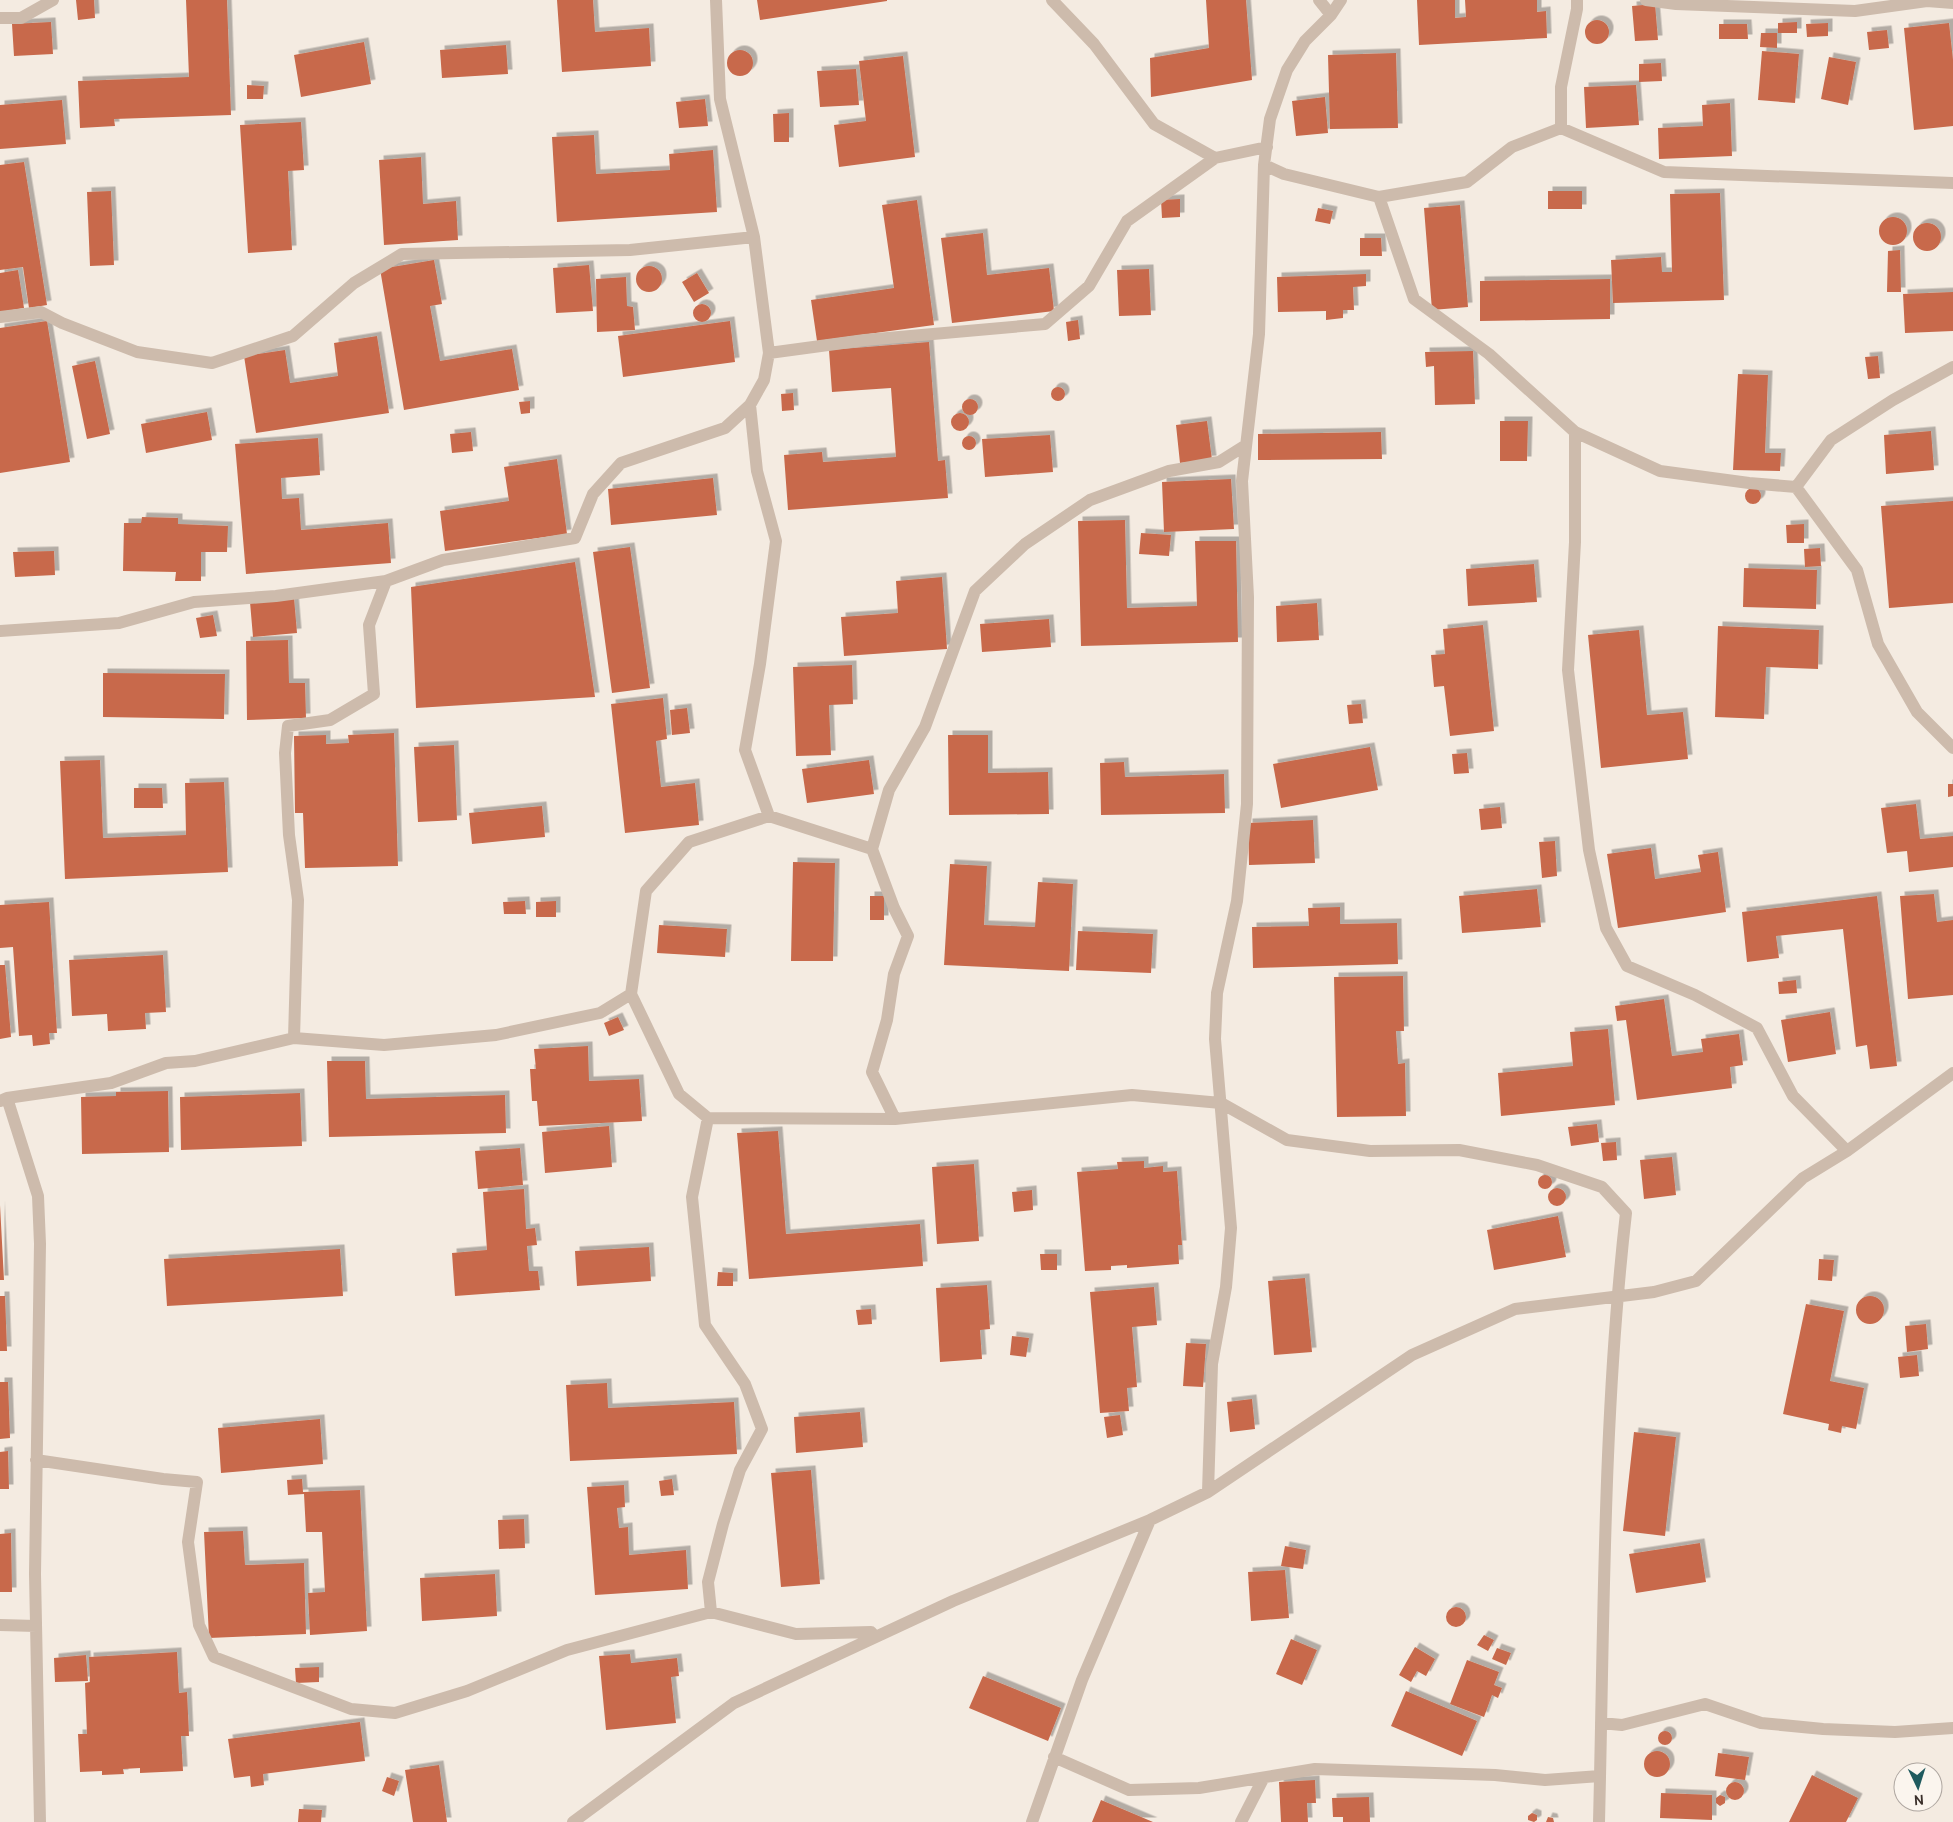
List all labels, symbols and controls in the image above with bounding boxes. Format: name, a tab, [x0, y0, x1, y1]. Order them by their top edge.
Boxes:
north arrow	[1893, 1762, 1943, 1812]
text: N	[1913, 1791, 1924, 1809]

